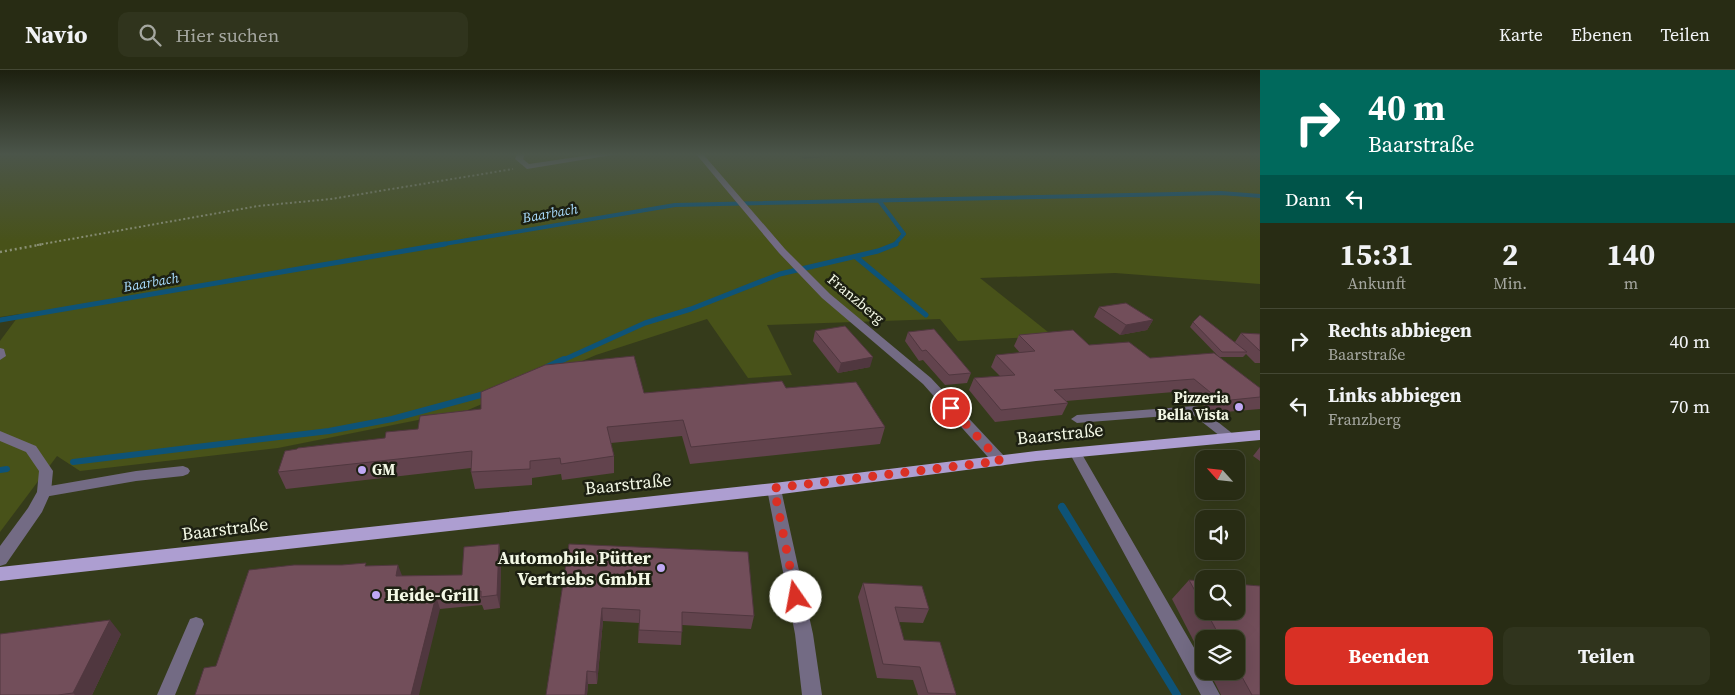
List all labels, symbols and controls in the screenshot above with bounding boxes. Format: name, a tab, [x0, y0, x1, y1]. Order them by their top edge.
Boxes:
search box	[118, 12, 468, 57]
text: Navio	[25, 18, 88, 51]
icon: search	[136, 21, 164, 49]
text: Hier suchen	[176, 22, 279, 48]
text: Karte	[1499, 22, 1543, 47]
text: Ebenen	[1571, 22, 1632, 47]
text: Teilen	[1660, 22, 1710, 47]
text: 40 m	[1368, 84, 1445, 132]
icon: right	[1285, 90, 1350, 155]
text: Baarstraße	[1368, 129, 1474, 159]
icon: left	[1341, 185, 1369, 213]
text: Dann	[1285, 186, 1331, 212]
water label: Baarbach	[520, 198, 580, 228]
text: 15:31	[1340, 234, 1414, 275]
text: 2	[1502, 234, 1518, 275]
text: 140	[1607, 234, 1655, 275]
water label: Baarbach	[121, 267, 181, 297]
street label: Franzberg	[823, 269, 889, 329]
text: Ankunft	[1347, 272, 1406, 294]
text: Min.	[1493, 272, 1527, 294]
text: m	[1624, 272, 1638, 294]
text: Rechts abbiegen	[1328, 317, 1472, 343]
icon: right	[1285, 327, 1313, 355]
text: 40 m	[1669, 328, 1710, 354]
text: Baarstraße	[1328, 343, 1405, 365]
text: Links abbiegen	[1328, 382, 1461, 408]
pin	[930, 387, 972, 429]
place label: Pizzeria Bella Vista	[1157, 387, 1230, 425]
icon: left	[1285, 392, 1313, 420]
text: 70 m	[1669, 393, 1710, 419]
icon: arrive	[937, 394, 965, 422]
marker: Pizzeria Bella Vista	[1233, 401, 1245, 413]
text: Franzberg	[1328, 408, 1401, 430]
street label: Baarstraße	[1015, 417, 1105, 450]
north arrow	[1195, 450, 1245, 500]
map controls	[1195, 450, 1245, 680]
place label: GM	[372, 459, 395, 480]
marker: GM	[356, 464, 368, 476]
street label: Baarstraße	[583, 467, 673, 500]
button: sound	[1195, 510, 1245, 560]
street label: Baarstraße	[180, 511, 270, 546]
place label: Automobile Pütter Vertriebs GmbH	[497, 545, 652, 591]
marker: Automobile Pütter Vertriebs GmbH	[655, 562, 667, 574]
position arrow	[769, 570, 821, 622]
button: search	[1195, 570, 1245, 620]
place label: Heide-Grill	[386, 582, 479, 607]
marker: Heide-Grill	[370, 589, 382, 601]
button: Beenden	[1285, 627, 1493, 685]
button: Teilen	[1503, 627, 1710, 685]
button: layers	[1195, 630, 1245, 680]

